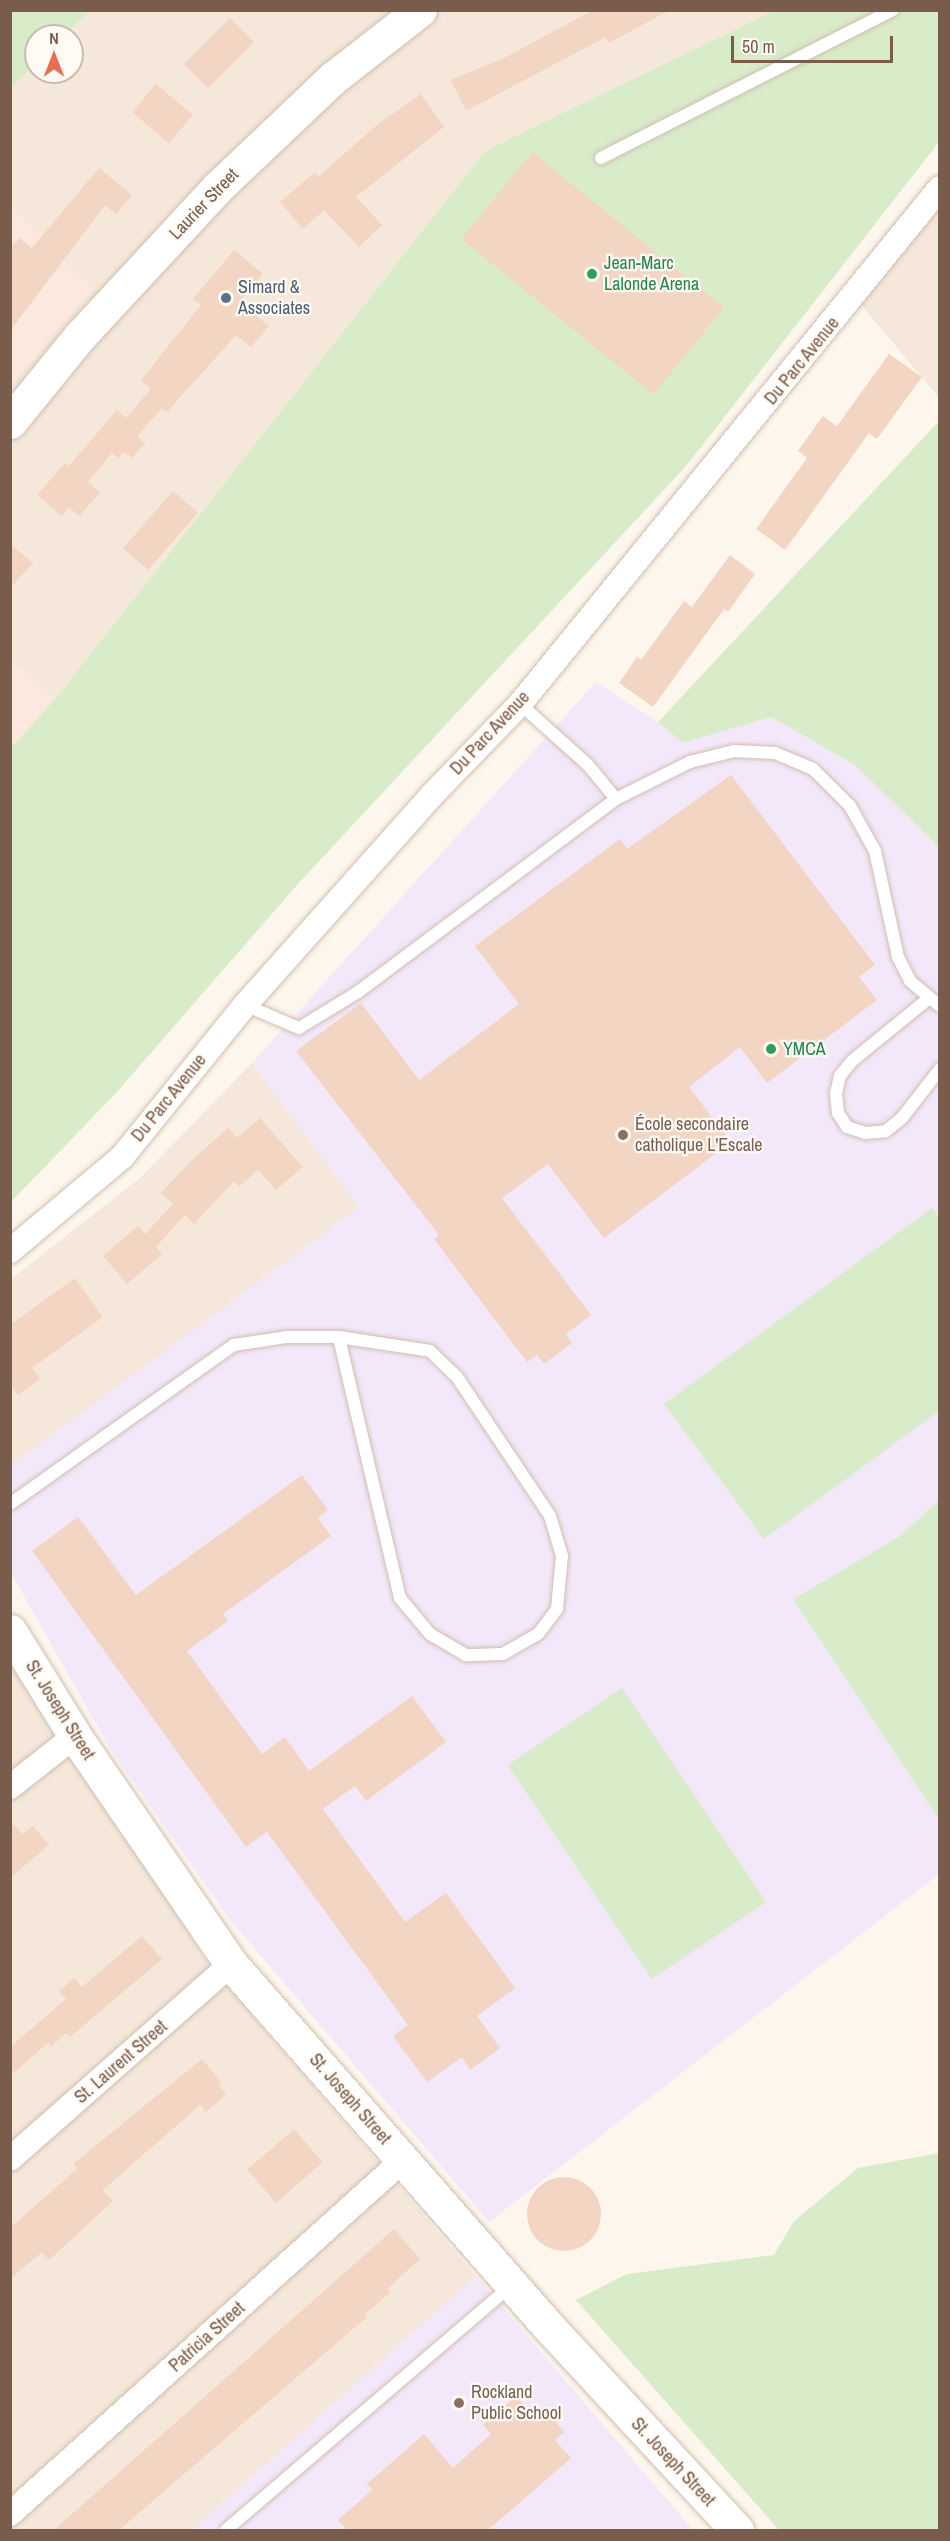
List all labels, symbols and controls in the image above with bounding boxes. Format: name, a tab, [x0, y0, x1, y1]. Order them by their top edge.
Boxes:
north arrow	[24, 24, 84, 84]
scale bar	[734, 24, 896, 62]
text: N	[49, 27, 59, 49]
text: 50 m	[742, 34, 775, 59]
street label: Laurier Street	[165, 164, 243, 244]
place label: Jean-Marc Lalonde Arena	[604, 253, 700, 296]
marker: Jean-Marc Lalonde Arena	[585, 267, 599, 281]
place label: Simard & Associates	[238, 277, 310, 320]
marker: Simard & Associates	[219, 291, 233, 305]
street label: Du Parc Avenue	[760, 313, 844, 409]
street label: Du Parc Avenue	[446, 686, 534, 780]
place label: YMCA	[783, 1038, 826, 1060]
marker: YMCA	[764, 1042, 778, 1056]
street label: Du Parc Avenue	[127, 1050, 211, 1146]
place label: École secondaire catholique L'Escale	[635, 1114, 763, 1156]
marker: École secondaire catholique L'Escale	[616, 1128, 630, 1142]
street label: St. Joseph Street	[21, 1656, 99, 1764]
street label: St. Laurent Street	[70, 2016, 172, 2108]
street label: St. Joseph Street	[305, 2049, 395, 2149]
street label: Patricia Street	[165, 2297, 249, 2377]
place label: Rockland Public School	[471, 2382, 561, 2424]
marker: Rockland Public School	[452, 2396, 466, 2410]
street label: St. Joseph Street	[626, 2413, 720, 2511]

